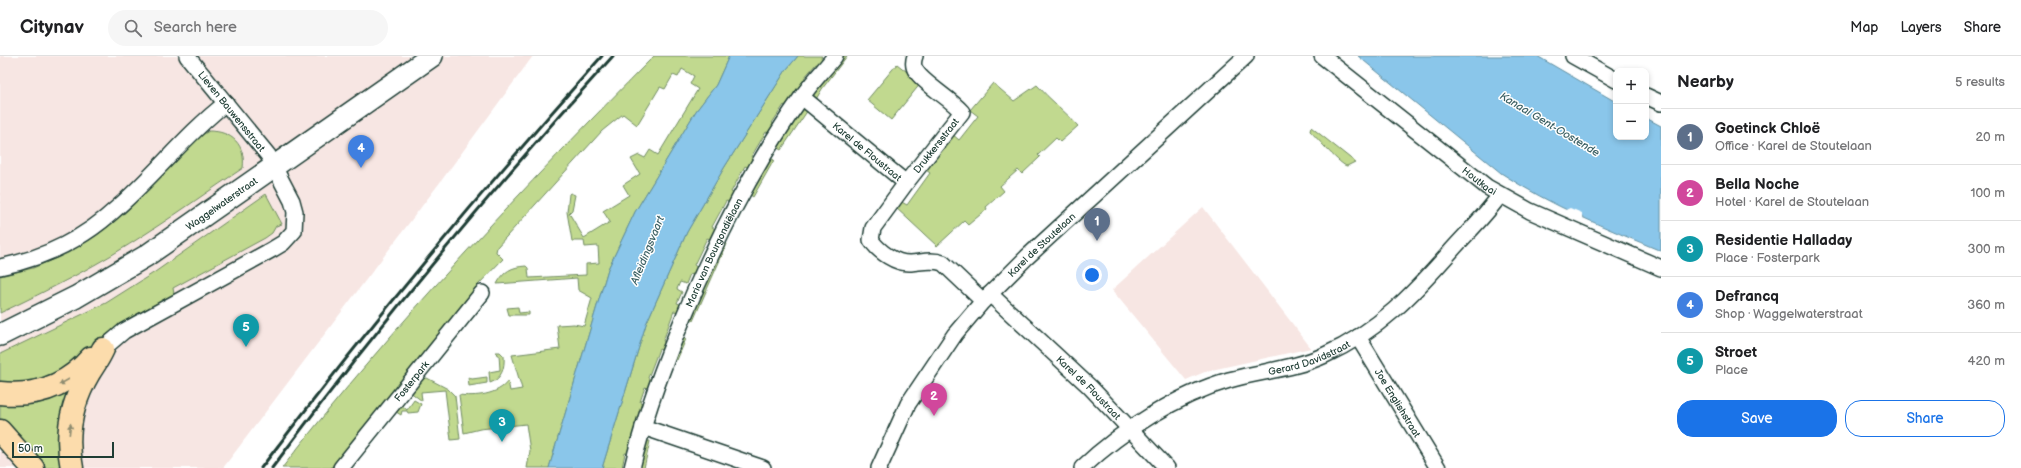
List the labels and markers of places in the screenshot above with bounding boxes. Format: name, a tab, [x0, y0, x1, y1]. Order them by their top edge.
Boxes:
pin: 4	[348, 135, 374, 168]
pin: 1	[1084, 208, 1110, 241]
pin: 5	[233, 314, 259, 347]
pin: 2	[921, 383, 947, 416]
pin: 3	[489, 409, 515, 442]

